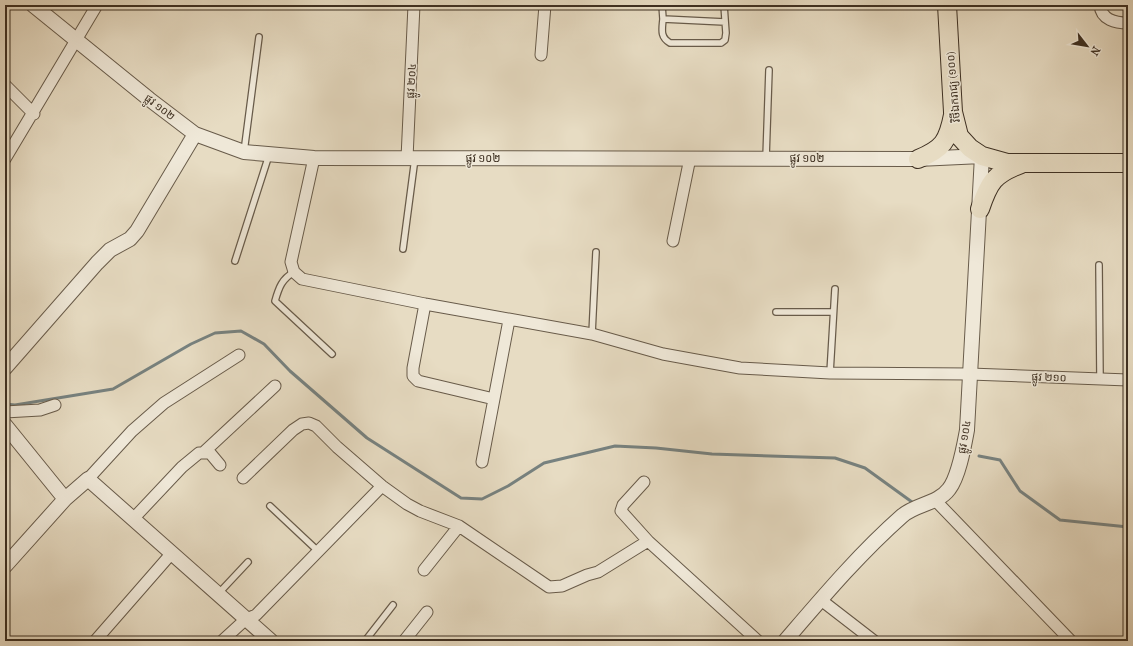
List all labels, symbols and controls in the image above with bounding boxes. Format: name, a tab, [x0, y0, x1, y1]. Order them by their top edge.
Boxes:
north arrow	[1067, 26, 1107, 66]
text: N	[1087, 44, 1103, 58]
street label: វិថីឯករាជ្យ (១០០)	[943, 51, 963, 124]
street label: ផ្លូវ ២០៤	[404, 63, 422, 99]
street label: ផ្លូវ ១០២	[140, 92, 178, 126]
street label: ផ្លូវ ១០២	[465, 152, 501, 168]
street label: ផ្លូវ ១០២	[789, 152, 825, 168]
street label: ផ្លូវ ២១០	[1031, 370, 1067, 388]
street label: ផ្លូវ ១០៤	[955, 419, 977, 455]

